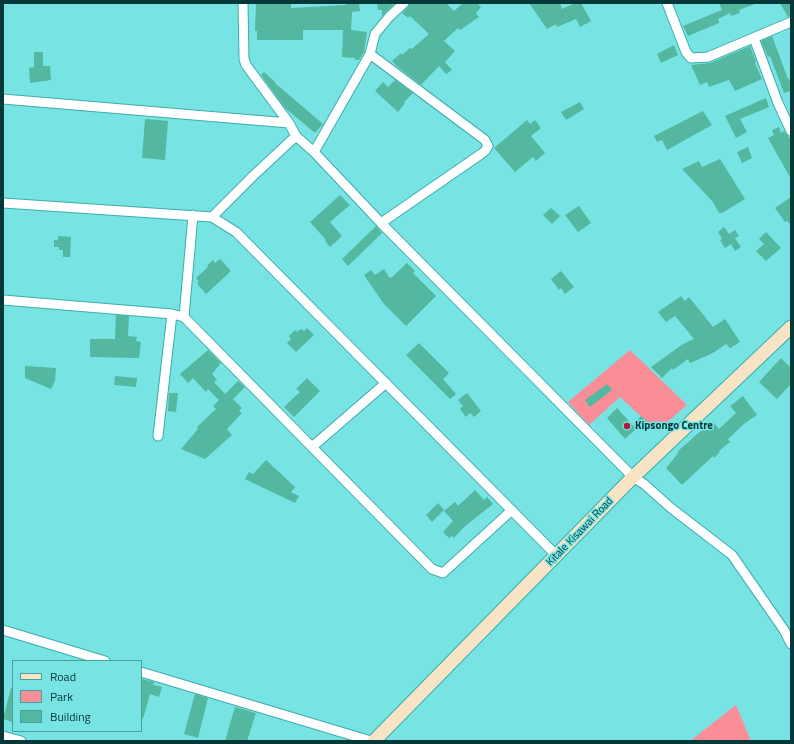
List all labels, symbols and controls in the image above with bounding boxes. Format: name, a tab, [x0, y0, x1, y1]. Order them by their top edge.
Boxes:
place label: Kipsongo Centre	[635, 419, 713, 433]
marker: Kipsongo Centre	[622, 421, 632, 431]
street label: Kitale Kisawai Road	[544, 495, 616, 569]
legend	[12, 660, 142, 732]
text: Road	[50, 667, 76, 686]
text: Park	[50, 687, 73, 706]
text: Building	[50, 707, 91, 726]

